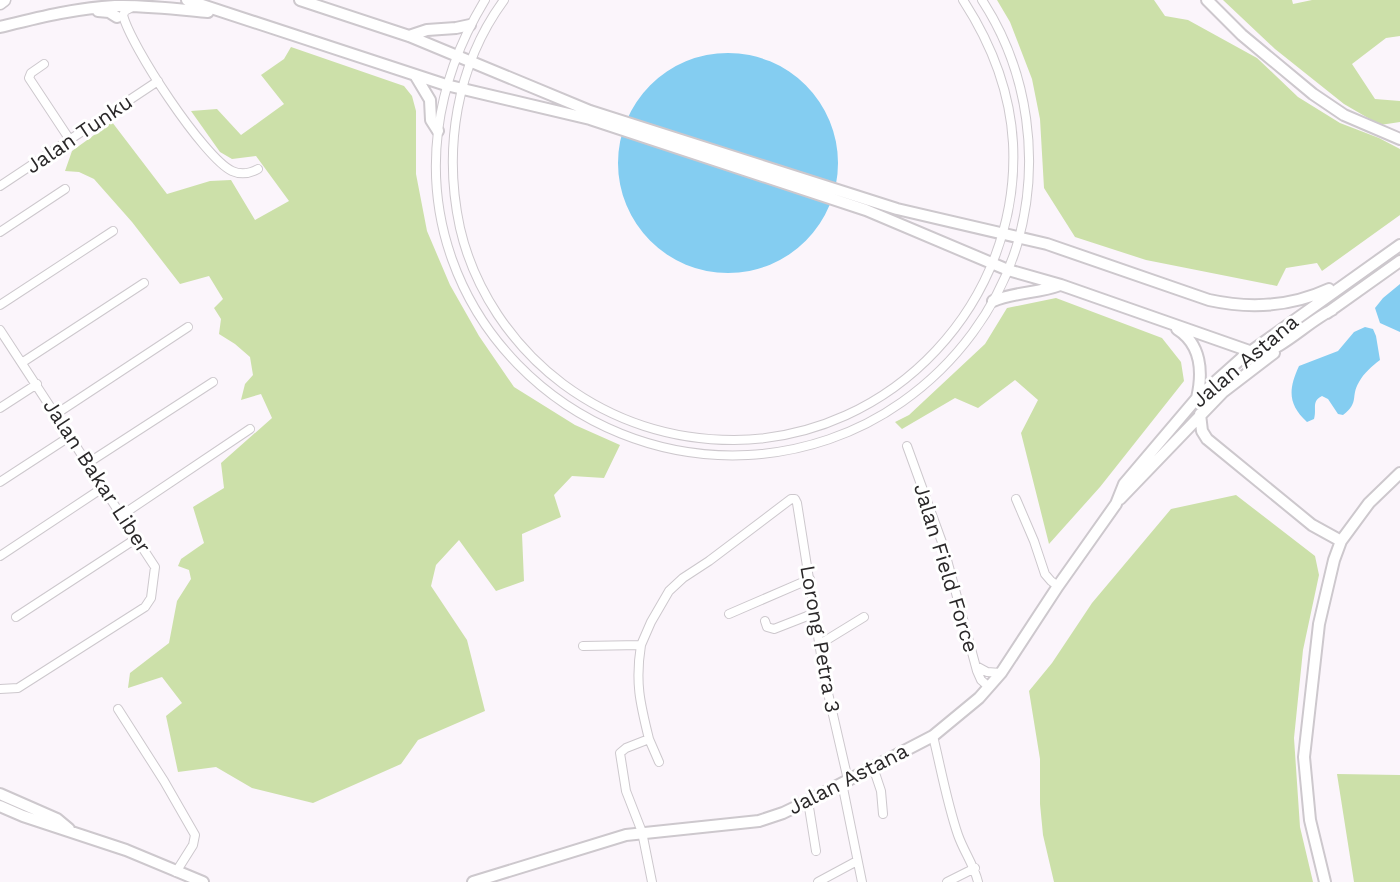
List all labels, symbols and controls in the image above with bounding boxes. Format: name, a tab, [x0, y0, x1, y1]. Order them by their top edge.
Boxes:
street label: Jalan Tunku	[21, 89, 137, 178]
street label: Jalan Astana	[1186, 309, 1303, 412]
street label: Jalan Bakar Liber	[38, 394, 157, 558]
street label: Jalan Field Force	[909, 480, 984, 655]
street label: Lorong Petra 3	[795, 563, 846, 715]
street label: Jalan Astana	[784, 738, 912, 820]

